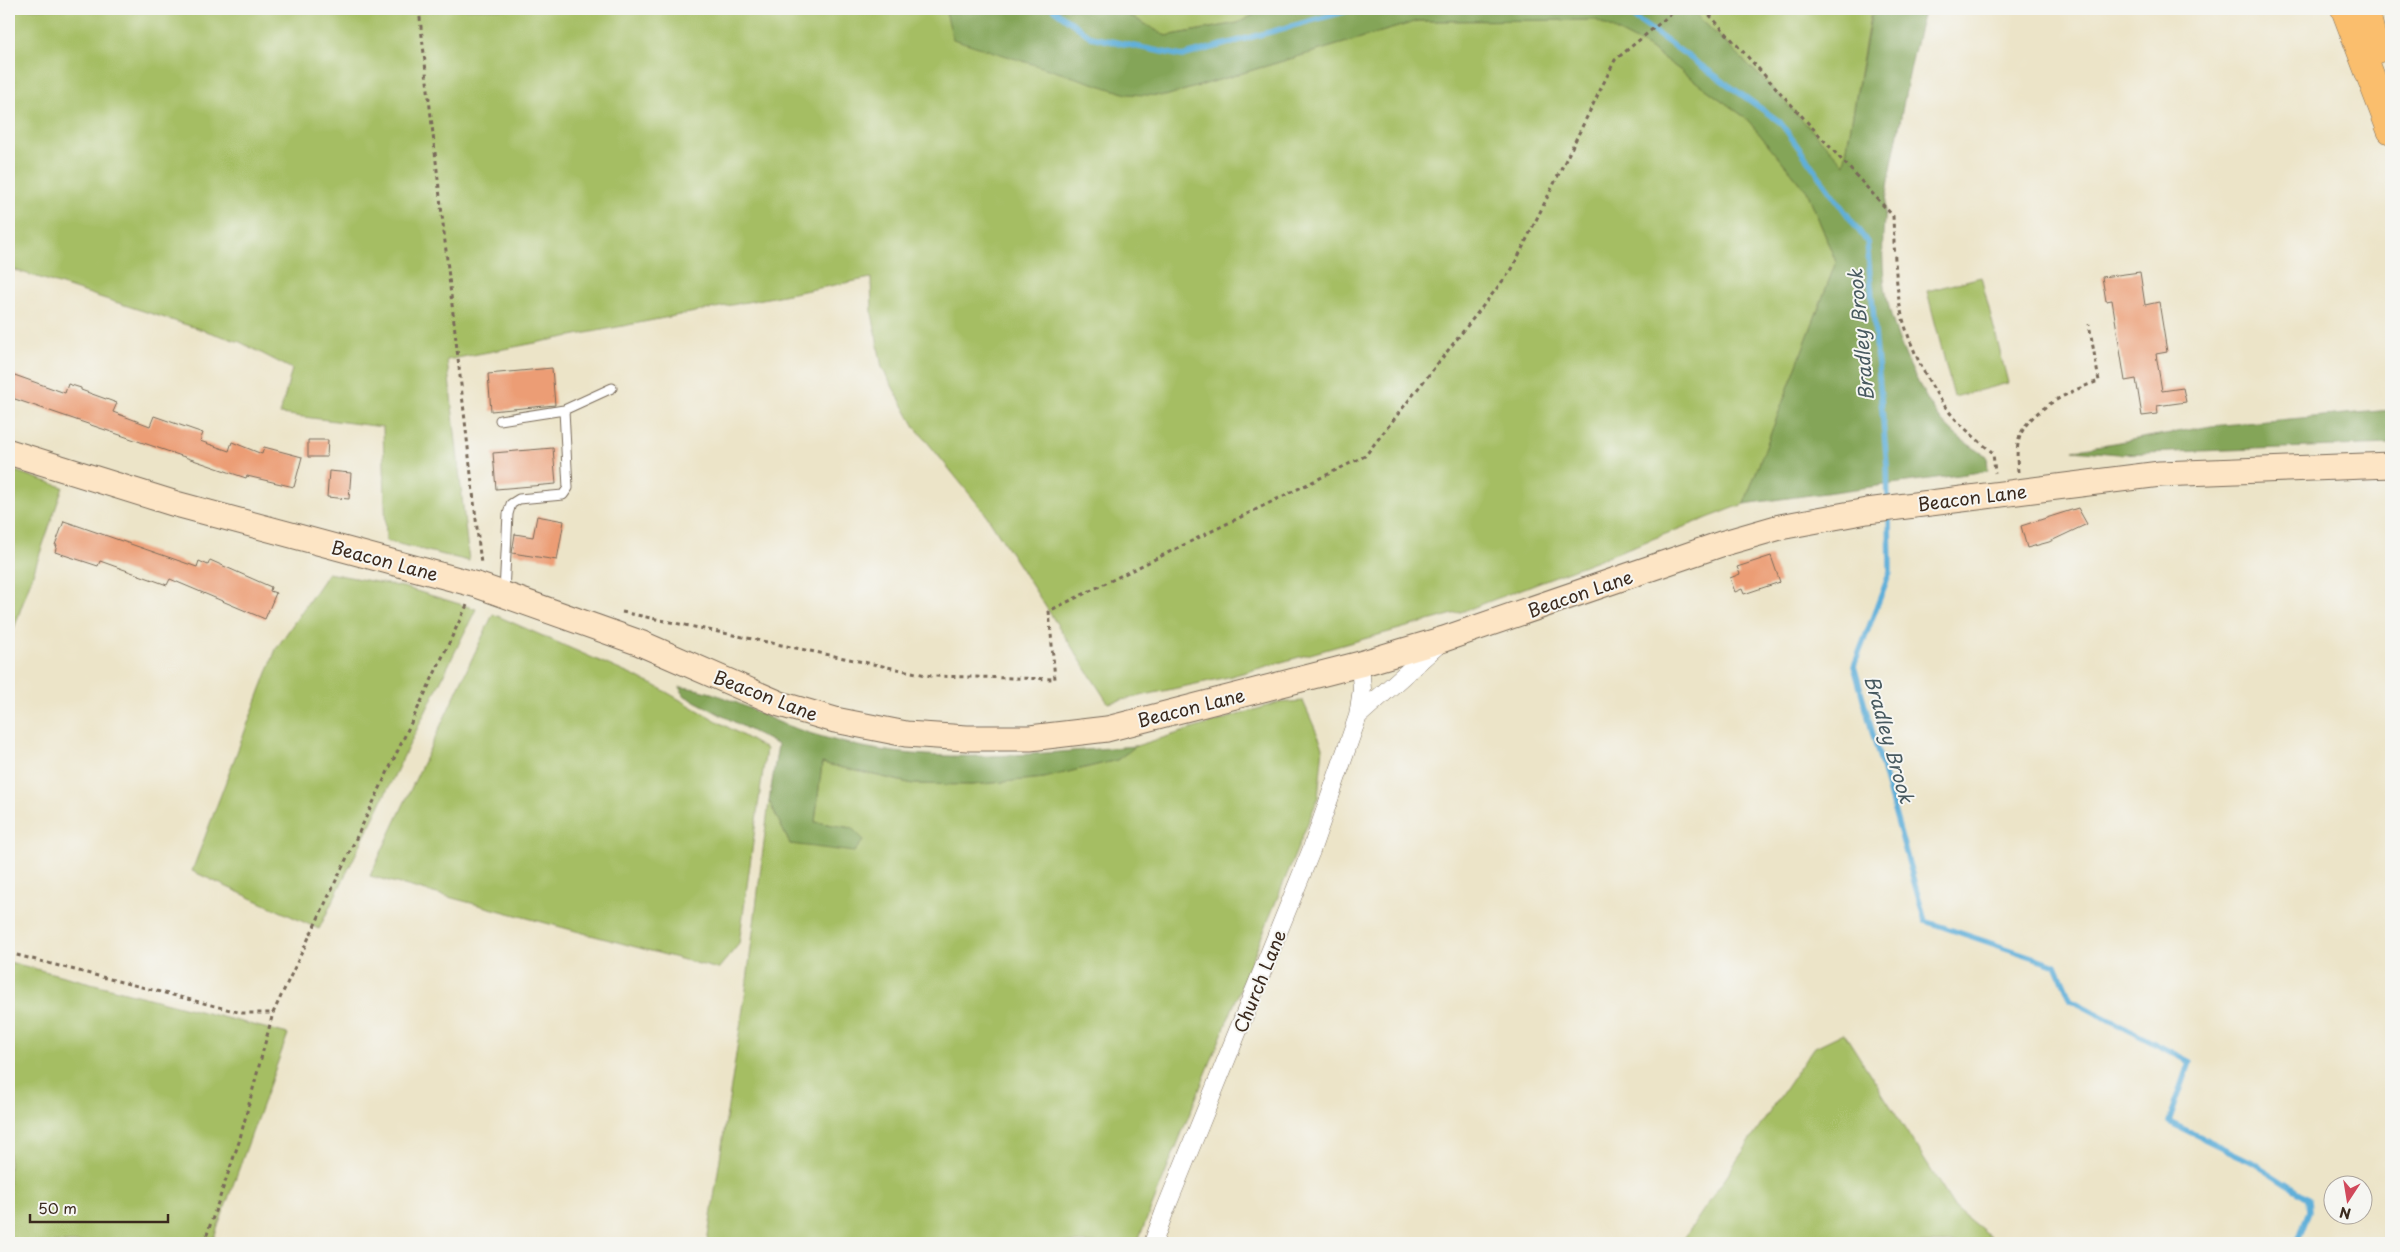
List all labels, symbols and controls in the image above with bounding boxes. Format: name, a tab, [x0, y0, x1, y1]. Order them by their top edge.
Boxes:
water label: Bradley Brook	[1840, 267, 1880, 402]
street label: Beacon Lane	[1916, 477, 2028, 517]
street label: Beacon Lane	[328, 533, 442, 587]
street label: Beacon Lane	[1524, 562, 1636, 624]
street label: Beacon Lane	[710, 663, 822, 727]
water label: Bradley Brook	[1858, 672, 1922, 807]
street label: Beacon Lane	[1134, 681, 1248, 733]
street label: Church Lane	[1226, 925, 1292, 1037]
north arrow	[2322, 1174, 2372, 1224]
scale bar	[30, 1192, 168, 1224]
text: 50 m	[38, 1196, 77, 1219]
text: N	[2338, 1202, 2353, 1225]

